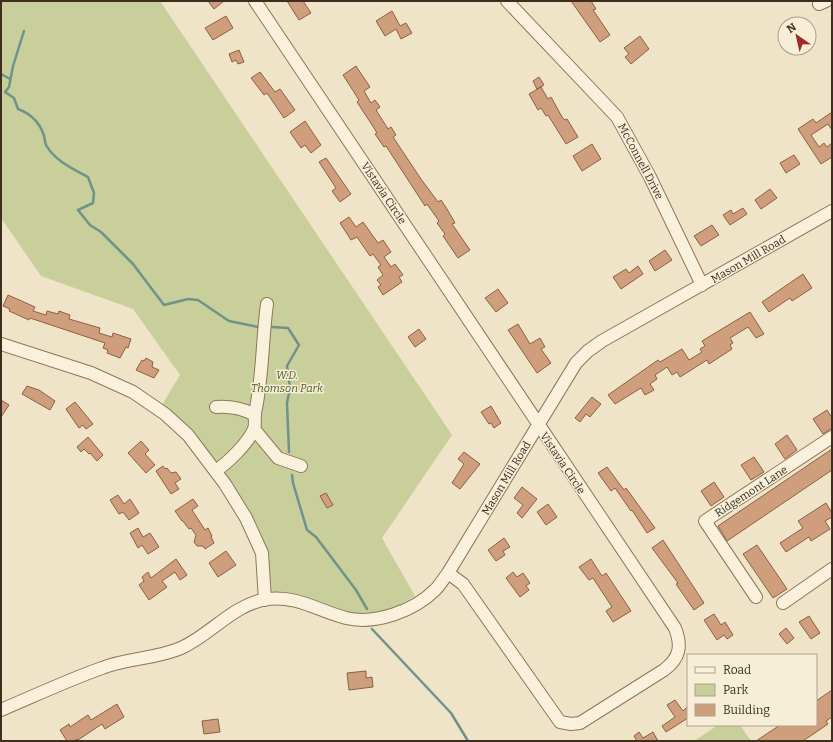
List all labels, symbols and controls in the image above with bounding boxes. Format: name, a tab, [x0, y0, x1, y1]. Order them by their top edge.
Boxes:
north arrow	[777, 16, 817, 56]
text: N	[785, 20, 799, 36]
street label: McConnell Drive	[615, 121, 666, 201]
street label: Vistavia Circle	[358, 160, 409, 227]
street label: Mason Mill Road	[709, 233, 788, 286]
park label: W.D. Thomson Park	[251, 369, 324, 395]
street label: Vistavia Circle	[537, 430, 588, 497]
street label: Mason Mill Road	[479, 439, 534, 518]
street label: Ridgemont Lane	[713, 463, 790, 520]
legend	[687, 654, 817, 726]
text: Road	[723, 663, 751, 677]
text: Park	[723, 683, 749, 697]
text: Building	[723, 703, 770, 717]

